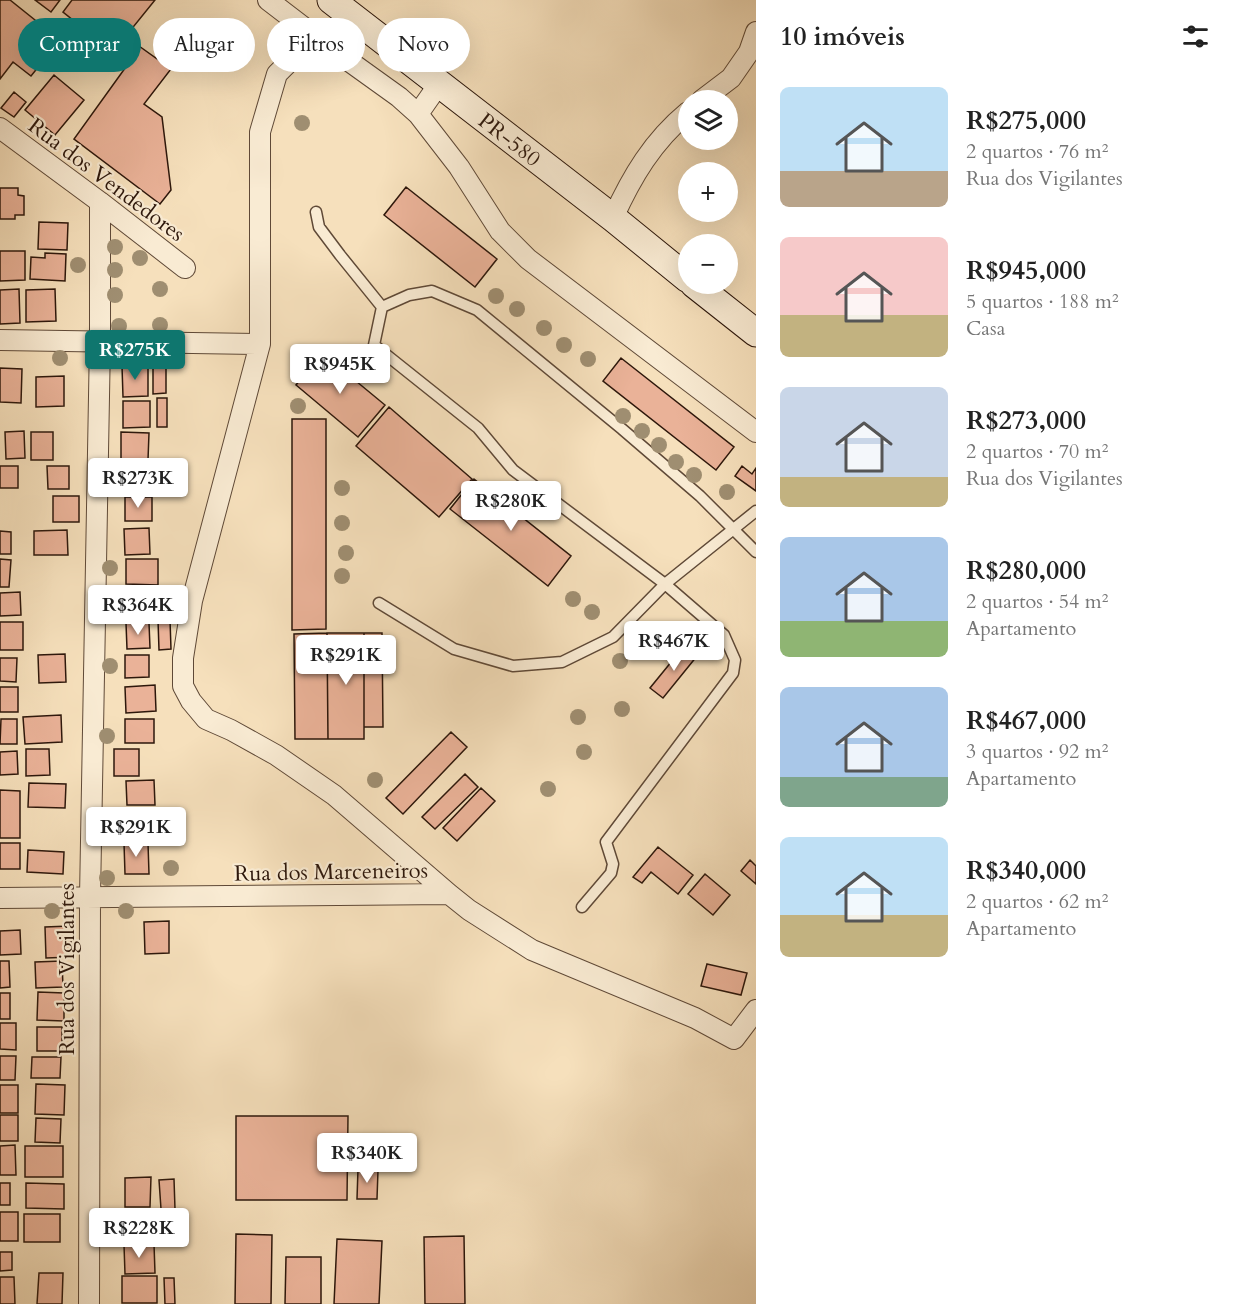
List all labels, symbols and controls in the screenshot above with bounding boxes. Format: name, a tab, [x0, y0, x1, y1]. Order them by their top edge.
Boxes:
chip: Comprar	[18, 18, 141, 72]
chip: Alugar	[153, 18, 255, 72]
chip: Filtros	[267, 18, 365, 72]
chip: Novo	[377, 18, 470, 72]
text: 10 imóveis	[780, 19, 905, 54]
icon: filters	[1179, 20, 1212, 53]
map controls	[678, 90, 738, 294]
button: layers	[678, 90, 738, 150]
text: R$275,000	[966, 103, 1086, 138]
street label: PR-580	[472, 106, 547, 174]
street label: Rua dos Vendedores	[22, 111, 191, 249]
icon: home	[828, 111, 900, 183]
text: 2 quartos · 76 m²	[966, 138, 1108, 165]
button: +	[678, 162, 738, 222]
text: Rua dos Vigilantes	[966, 165, 1123, 192]
button: −	[678, 234, 738, 294]
text: R$945,000	[966, 253, 1086, 288]
icon: home	[828, 261, 900, 333]
text: 5 quartos · 188 m²	[966, 288, 1119, 315]
text: Casa	[966, 315, 1005, 342]
pin: R$275K	[86, 330, 184, 381]
text: R$275K	[99, 336, 171, 363]
pin: R$945K	[291, 344, 389, 395]
text: R$945K	[304, 350, 376, 377]
text: R$273,000	[966, 403, 1086, 438]
icon: home	[828, 411, 900, 483]
text: 2 quartos · 70 m²	[966, 438, 1108, 465]
pin: R$273K	[89, 458, 187, 509]
text: R$273K	[102, 464, 174, 491]
text: Rua dos Vigilantes	[966, 465, 1123, 492]
pin: R$280K	[462, 481, 560, 532]
text: R$280K	[475, 487, 547, 514]
text: R$280,000	[966, 553, 1086, 588]
icon: home	[828, 561, 900, 633]
pin: R$364K	[89, 585, 187, 636]
text: 2 quartos · 54 m²	[966, 588, 1108, 615]
text: R$364K	[102, 591, 174, 618]
text: Apartamento	[966, 615, 1076, 642]
pin: R$467K	[625, 621, 723, 672]
text: R$467K	[638, 627, 710, 654]
pin: R$291K	[297, 635, 395, 686]
text: R$291K	[310, 641, 382, 668]
text: R$467,000	[966, 703, 1086, 738]
icon: home	[828, 711, 900, 783]
text: 3 quartos · 92 m²	[966, 738, 1108, 765]
text: Apartamento	[966, 765, 1076, 792]
pin: R$291K	[87, 807, 185, 858]
text: R$291K	[100, 813, 172, 840]
text: R$340,000	[966, 853, 1086, 888]
street label: Rua dos Marceneiros	[234, 855, 428, 889]
icon: home	[828, 861, 900, 933]
street label: Rua dos Vigilantes	[52, 883, 82, 1055]
text: 2 quartos · 62 m²	[966, 888, 1108, 915]
text: Apartamento	[966, 915, 1076, 942]
pin: R$340K	[318, 1133, 416, 1184]
text: R$340K	[331, 1139, 403, 1166]
pin: R$228K	[90, 1208, 188, 1259]
text: R$228K	[103, 1214, 175, 1241]

